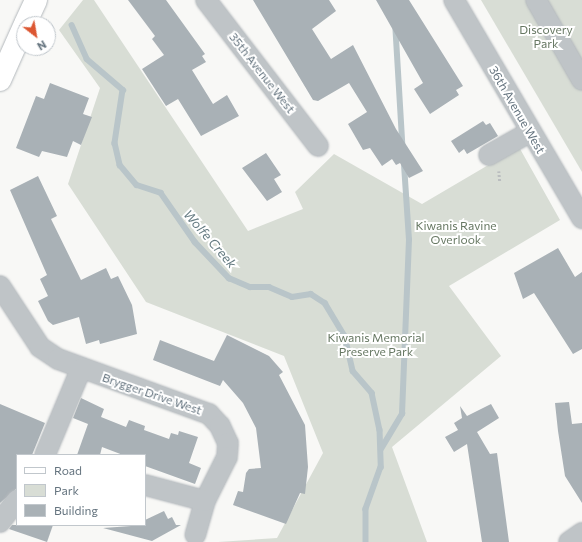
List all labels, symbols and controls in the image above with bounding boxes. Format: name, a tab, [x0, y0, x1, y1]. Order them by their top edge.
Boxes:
north arrow	[16, 16, 56, 56]
park label: Discovery Park	[519, 23, 573, 51]
street label: 35th Avenue West	[226, 30, 298, 116]
text: N	[35, 38, 49, 54]
street label: 36th Avenue West	[486, 64, 548, 156]
water label: Wolfe Creek	[180, 207, 240, 271]
park label: Kiwanis Ravine Overlook	[415, 219, 497, 247]
park label: Kiwanis Memorial Preserve Park	[327, 331, 425, 359]
street label: Brygger Drive West	[100, 370, 204, 418]
legend	[16, 454, 146, 526]
text: Road	[54, 463, 82, 477]
text: Park	[54, 483, 79, 497]
text: Building	[54, 503, 98, 517]

